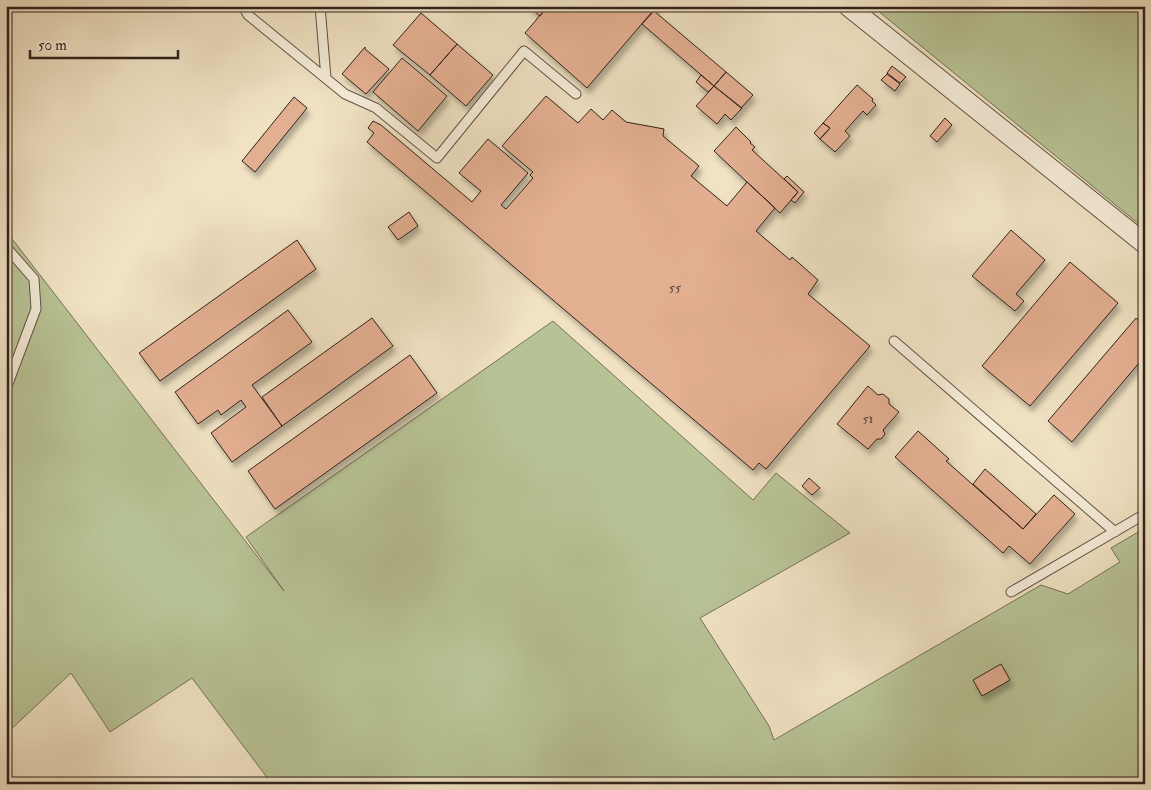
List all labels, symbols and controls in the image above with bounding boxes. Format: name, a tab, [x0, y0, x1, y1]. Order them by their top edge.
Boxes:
scale bar	[30, 28, 178, 60]
text: 50 m	[38, 36, 67, 55]
house number: 55	[669, 279, 682, 296]
house number: 51	[862, 410, 874, 427]

